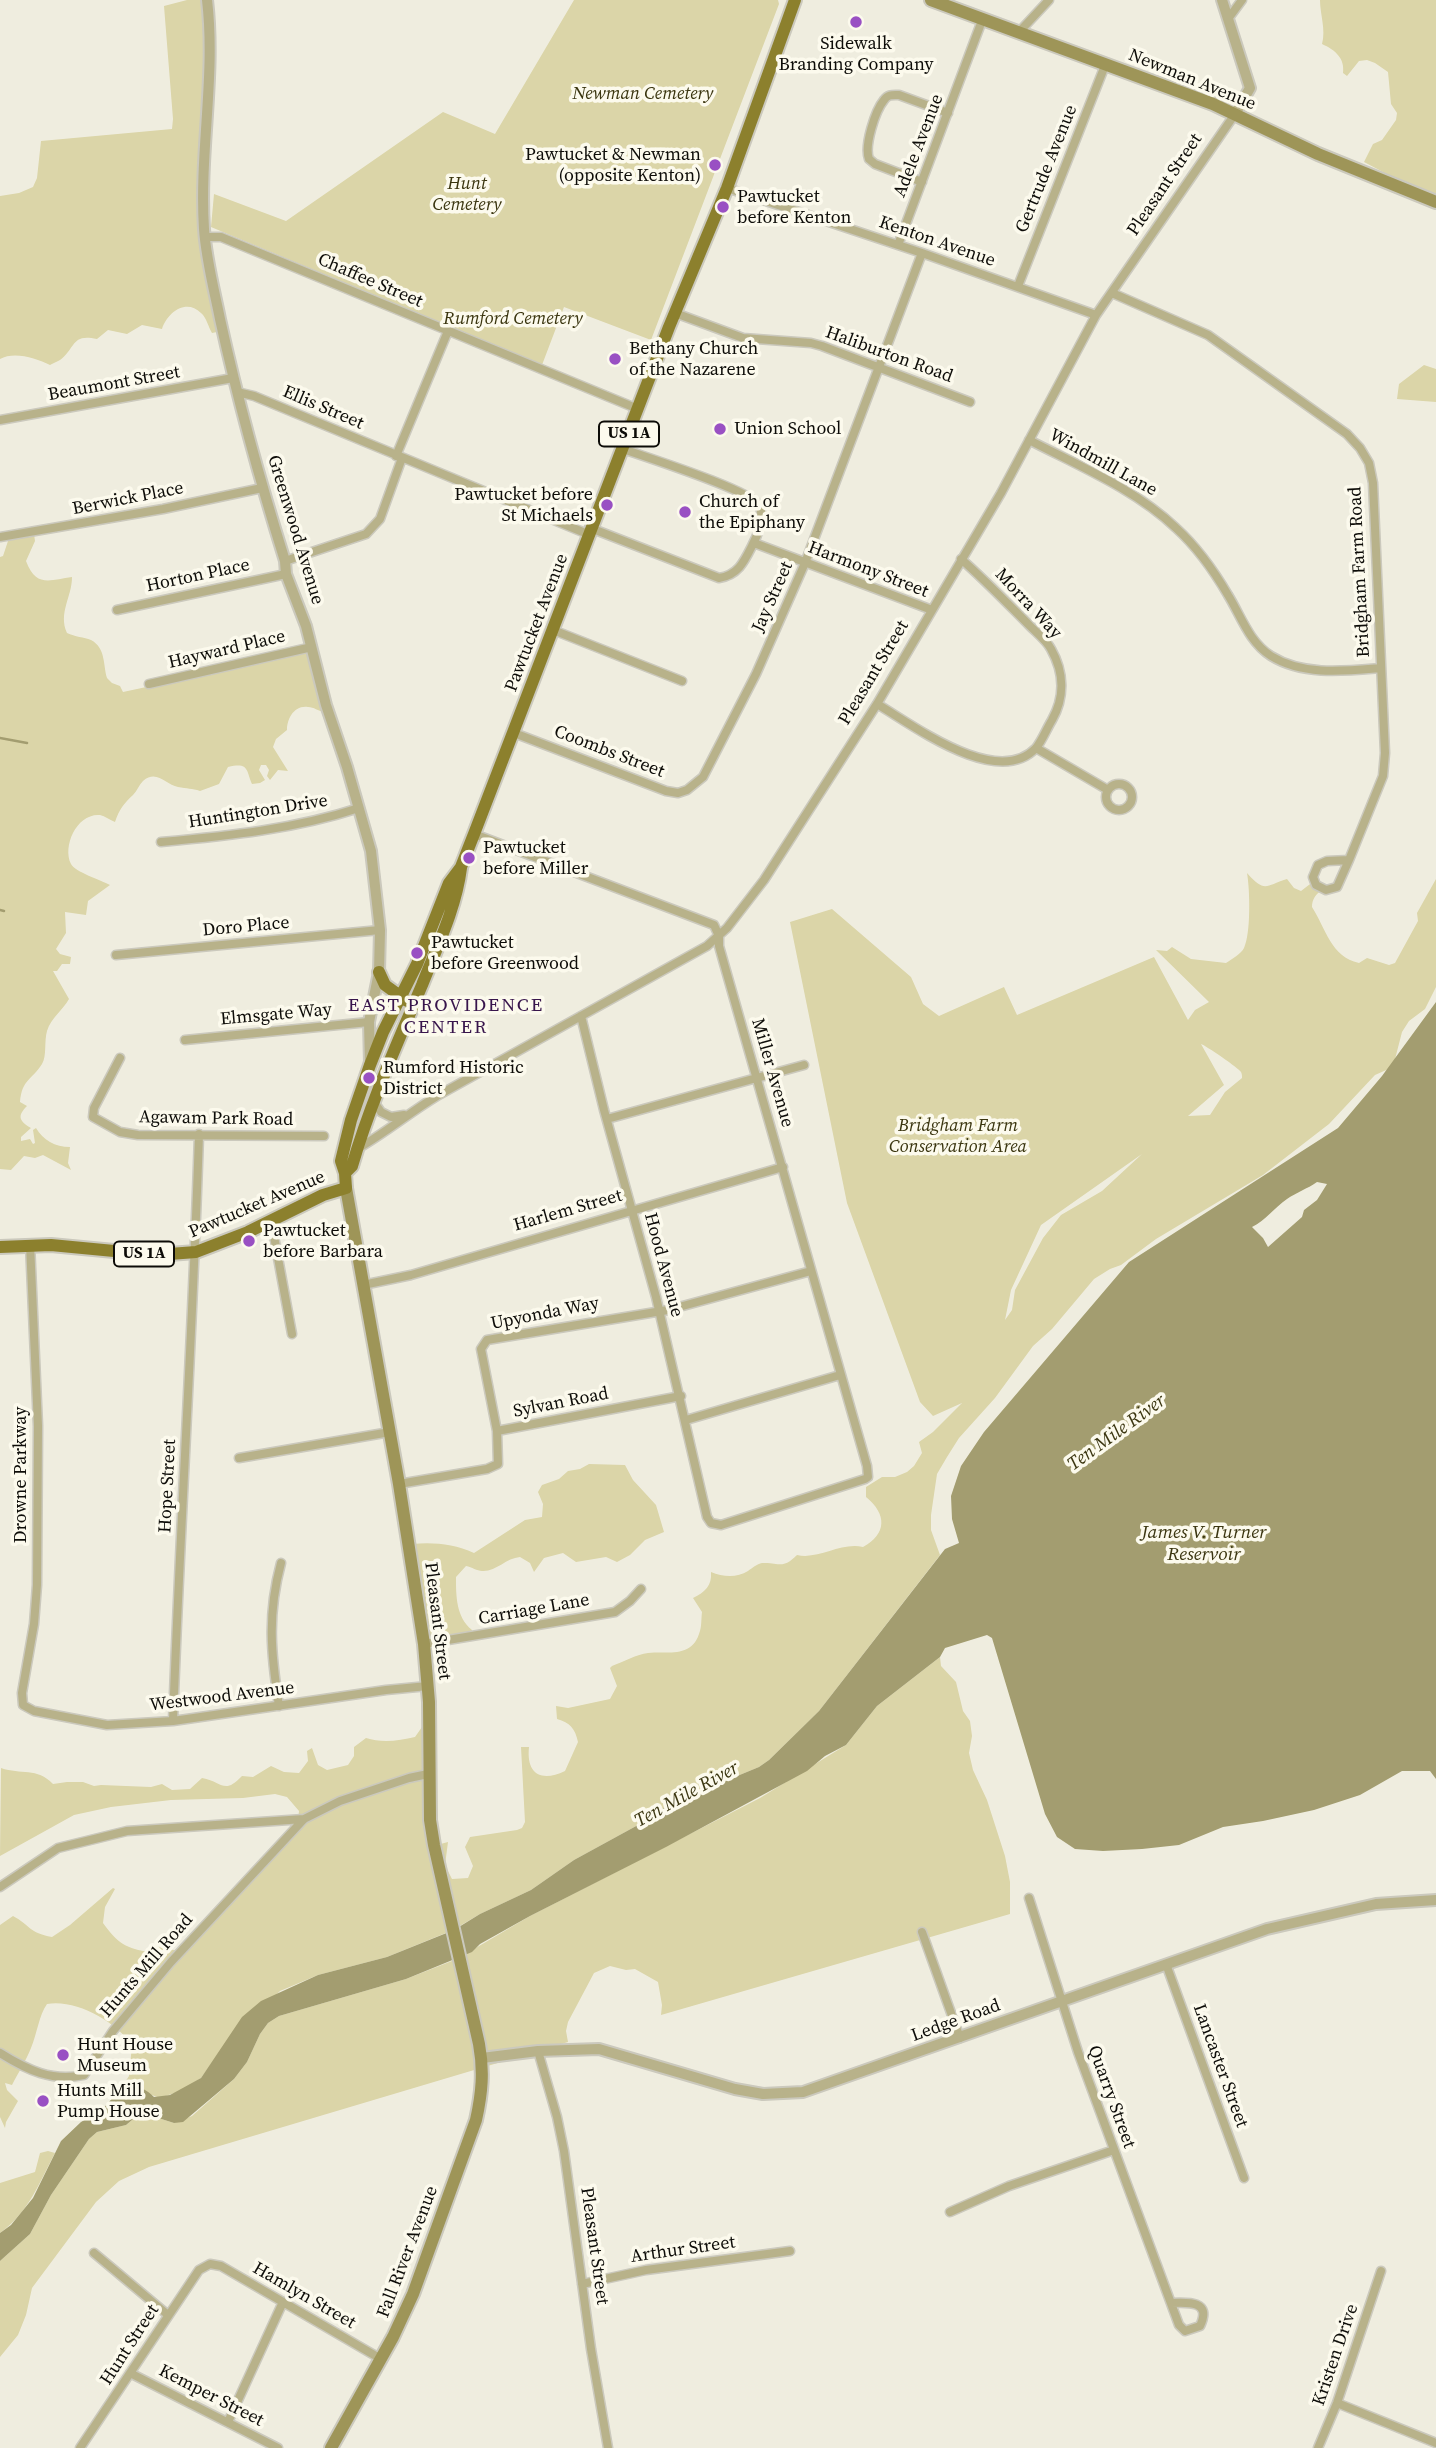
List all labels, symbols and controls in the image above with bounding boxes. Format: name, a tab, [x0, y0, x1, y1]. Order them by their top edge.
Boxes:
marker: Sidewalk Branding Company	[848, 14, 864, 30]
place label: Sidewalk Branding Company	[778, 33, 934, 76]
street label: Newman Avenue	[1125, 45, 1259, 115]
park label: Newman Cemetery	[573, 83, 713, 105]
street label: Adele Avenue	[889, 91, 949, 201]
street label: Gertrude Avenue	[1012, 102, 1082, 236]
street label: Pleasant Street	[1123, 130, 1207, 240]
place label: Pawtucket & Newman (opposite Kenton)	[525, 144, 701, 186]
marker: Pawtucket & Newman (opposite Kenton)	[707, 157, 723, 173]
park label: Hunt Cemetery	[432, 173, 502, 216]
place label: Pawtucket before Kenton	[737, 186, 851, 228]
marker: Pawtucket before Kenton	[715, 199, 731, 215]
street label: Kenton Avenue	[876, 212, 998, 272]
street label: Chaffee Street	[314, 249, 426, 313]
park label: Rumford Cemetery	[443, 308, 583, 330]
street label: Haliburton Road	[822, 322, 956, 388]
place label: Bethany Church of the Nazarene	[629, 338, 758, 380]
marker: Bethany Church of the Nazarene	[607, 351, 623, 367]
street label: Beaumont Street	[46, 362, 182, 406]
street label: Ellis Street	[279, 381, 367, 435]
place label: Union School	[734, 418, 841, 440]
marker: Union School	[712, 421, 728, 437]
road number: US 1A	[599, 422, 659, 446]
street label: Windmill Lane	[1045, 425, 1161, 501]
street label: Greenwood Avenue	[262, 453, 328, 607]
street label: Berwick Place	[71, 478, 185, 520]
place label: Pawtucket before St Michaels	[454, 484, 593, 526]
street label: Bridgham Farm Road	[1345, 486, 1375, 658]
place label: Church of the Epiphany	[699, 491, 805, 534]
marker: Pawtucket before St Michaels	[599, 497, 615, 513]
marker: Church of the Epiphany	[677, 504, 693, 520]
street label: Harmony Street	[805, 537, 931, 603]
street label: Pawtucket Avenue	[501, 551, 573, 695]
street label: Horton Place	[144, 554, 252, 598]
street label: Jay Street	[748, 558, 798, 636]
street label: Morra Way	[990, 564, 1066, 644]
street label: Pleasant Street	[834, 617, 914, 729]
street label: Hayward Place	[166, 626, 288, 674]
street label: Coombs Street	[551, 721, 667, 783]
street label: Huntington Drive	[187, 790, 329, 834]
place label: Pawtucket before Miller	[483, 837, 588, 880]
marker: Pawtucket before Miller	[461, 850, 477, 866]
street label: Doro Place	[202, 912, 290, 942]
place label: Pawtucket before Greenwood	[431, 932, 579, 974]
marker: Pawtucket before Greenwood	[409, 945, 425, 961]
district label: EAST PROVIDENCE CENTER	[350, 995, 542, 1039]
street label: Elmsgate Way	[219, 999, 333, 1031]
street label: Miller Avenue	[746, 1016, 798, 1130]
place label: Rumford Historic District	[383, 1057, 524, 1100]
marker: Rumford Historic District	[361, 1070, 377, 1086]
street label: Agawam Park Road	[139, 1107, 293, 1131]
park label: Bridgham Farm Conservation Area	[889, 1115, 1027, 1158]
street label: Pawtucket Avenue	[186, 1167, 328, 1243]
street label: Harlem Street	[511, 1185, 625, 1237]
street label: Hood Avenue	[639, 1210, 687, 1320]
place label: Pawtucket before Barbara	[263, 1220, 383, 1262]
marker: Pawtucket before Barbara	[241, 1233, 257, 1249]
road number: US 1A	[114, 1242, 174, 1266]
street label: Upyonda Way	[489, 1293, 601, 1335]
street label: Sylvan Road	[511, 1383, 611, 1423]
water label: Ten Mile River	[1063, 1390, 1171, 1476]
street label: Drowne Parkway	[10, 1407, 32, 1543]
street label: Hope Street	[155, 1439, 181, 1533]
water label: James V. Turner Reservoir	[1141, 1522, 1267, 1566]
street label: Pleasant Street	[419, 1561, 455, 1681]
street label: Carriage Lane	[477, 1590, 591, 1630]
street label: Westwood Avenue	[148, 1677, 296, 1717]
water label: Ten Mile River	[631, 1757, 743, 1833]
street label: Hunts Mill Road	[96, 1910, 198, 2022]
street label: Ledge Road	[908, 1995, 1004, 2047]
street label: Lancaster Street	[1188, 2001, 1252, 2131]
place label: Hunt House Museum	[77, 2034, 173, 2076]
street label: Quarry Street	[1082, 2043, 1140, 2151]
marker: Hunt House Museum	[55, 2047, 71, 2063]
place label: Hunts Mill Pump House	[57, 2080, 160, 2122]
marker: Hunts Mill Pump House	[35, 2093, 51, 2109]
street label: Fall River Avenue	[373, 2183, 443, 2321]
street label: Pleasant Street	[575, 2186, 613, 2306]
street label: Arthur Street	[629, 2232, 737, 2268]
street label: Hamlyn Street	[249, 2258, 359, 2334]
street label: Hunt Street	[96, 2301, 164, 2389]
street label: Kristen Drive	[1308, 2301, 1364, 2409]
street label: Kemper Street	[155, 2360, 267, 2432]

